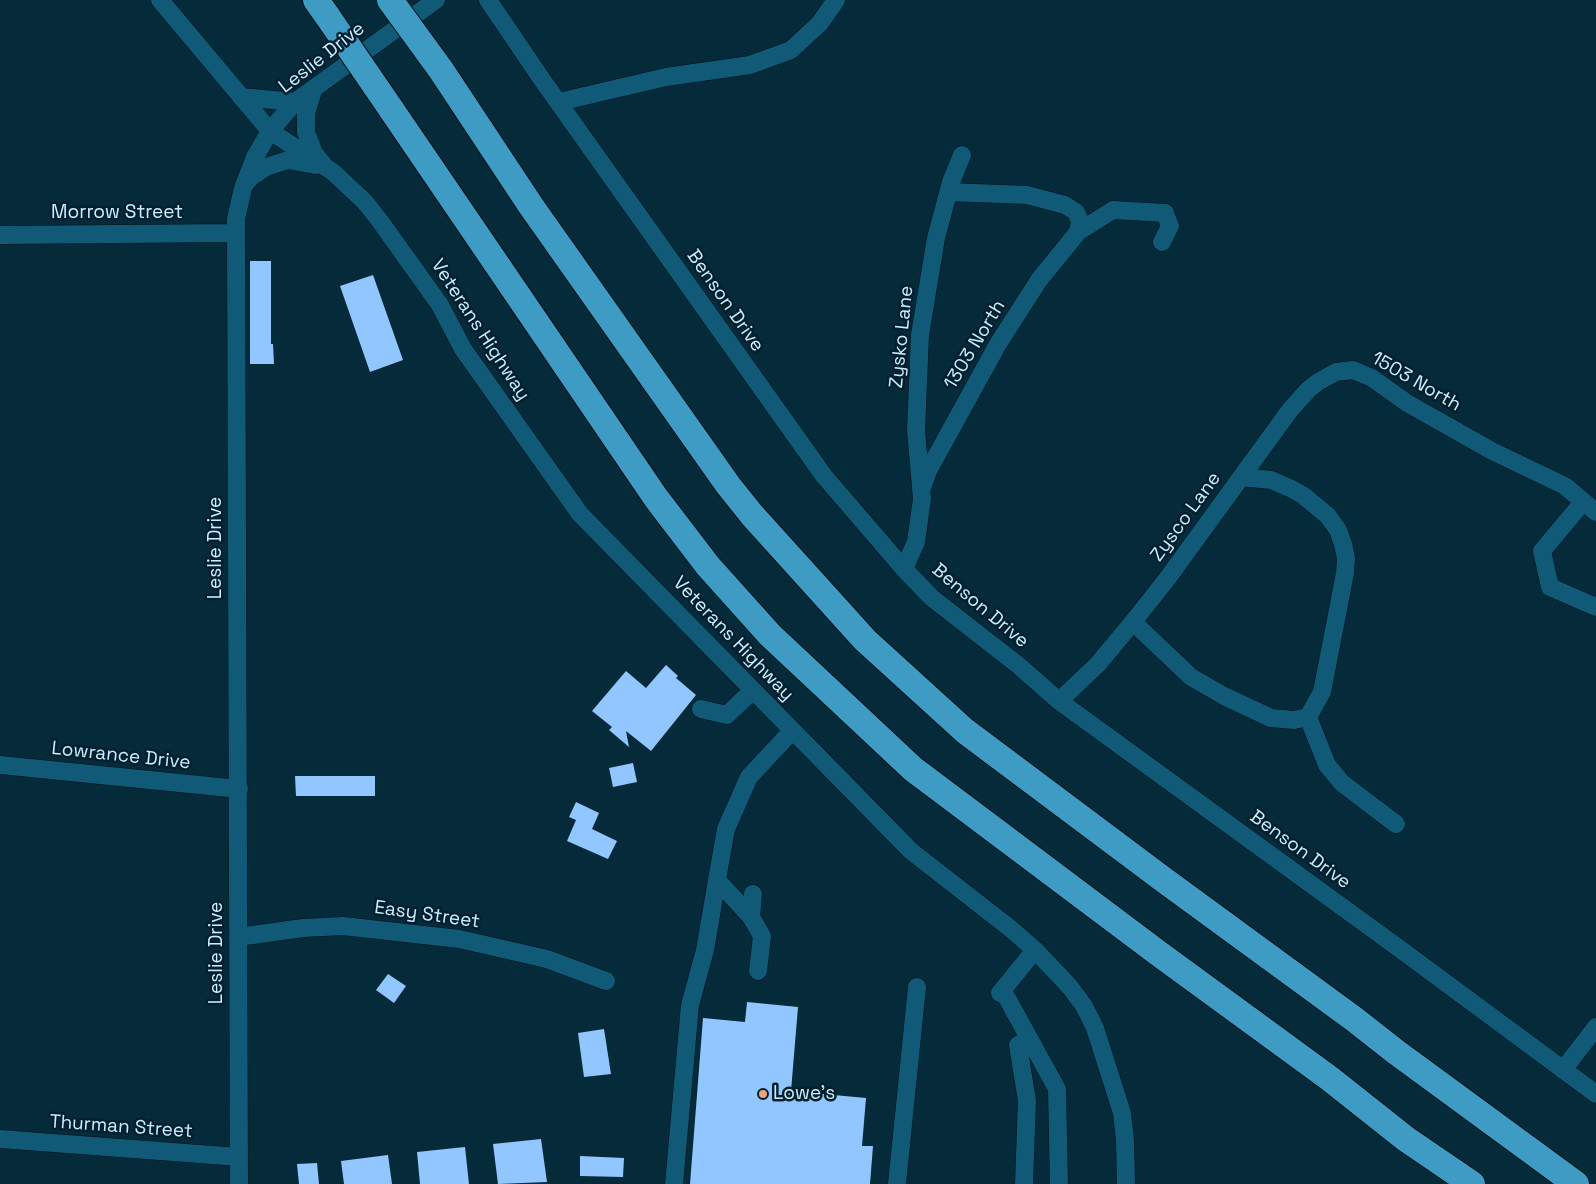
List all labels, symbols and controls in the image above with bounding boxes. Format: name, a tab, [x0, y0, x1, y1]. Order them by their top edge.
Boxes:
street label: Leslie Drive	[275, 17, 369, 99]
street label: Morrow Street	[51, 202, 183, 224]
street label: Benson Drive	[681, 246, 769, 356]
street label: Veterans Highway	[426, 255, 534, 405]
street label: Zysko Lane	[885, 285, 919, 389]
street label: 1303 North	[940, 296, 1010, 394]
street label: 1503 North	[1367, 347, 1465, 417]
street label: Zysco Lane	[1146, 468, 1226, 566]
street label: Leslie Drive	[205, 497, 227, 599]
street label: Benson Drive	[927, 559, 1033, 653]
street label: Veterans Highway	[668, 572, 798, 706]
street label: Lowrance Drive	[50, 737, 192, 775]
street label: Benson Drive	[1245, 806, 1355, 894]
street label: Easy Street	[373, 896, 481, 934]
street label: Leslie Drive	[206, 902, 228, 1004]
place label: Lowe's	[773, 1083, 835, 1105]
marker: Lowe's	[757, 1088, 769, 1100]
street label: Thurman Street	[49, 1111, 193, 1143]

